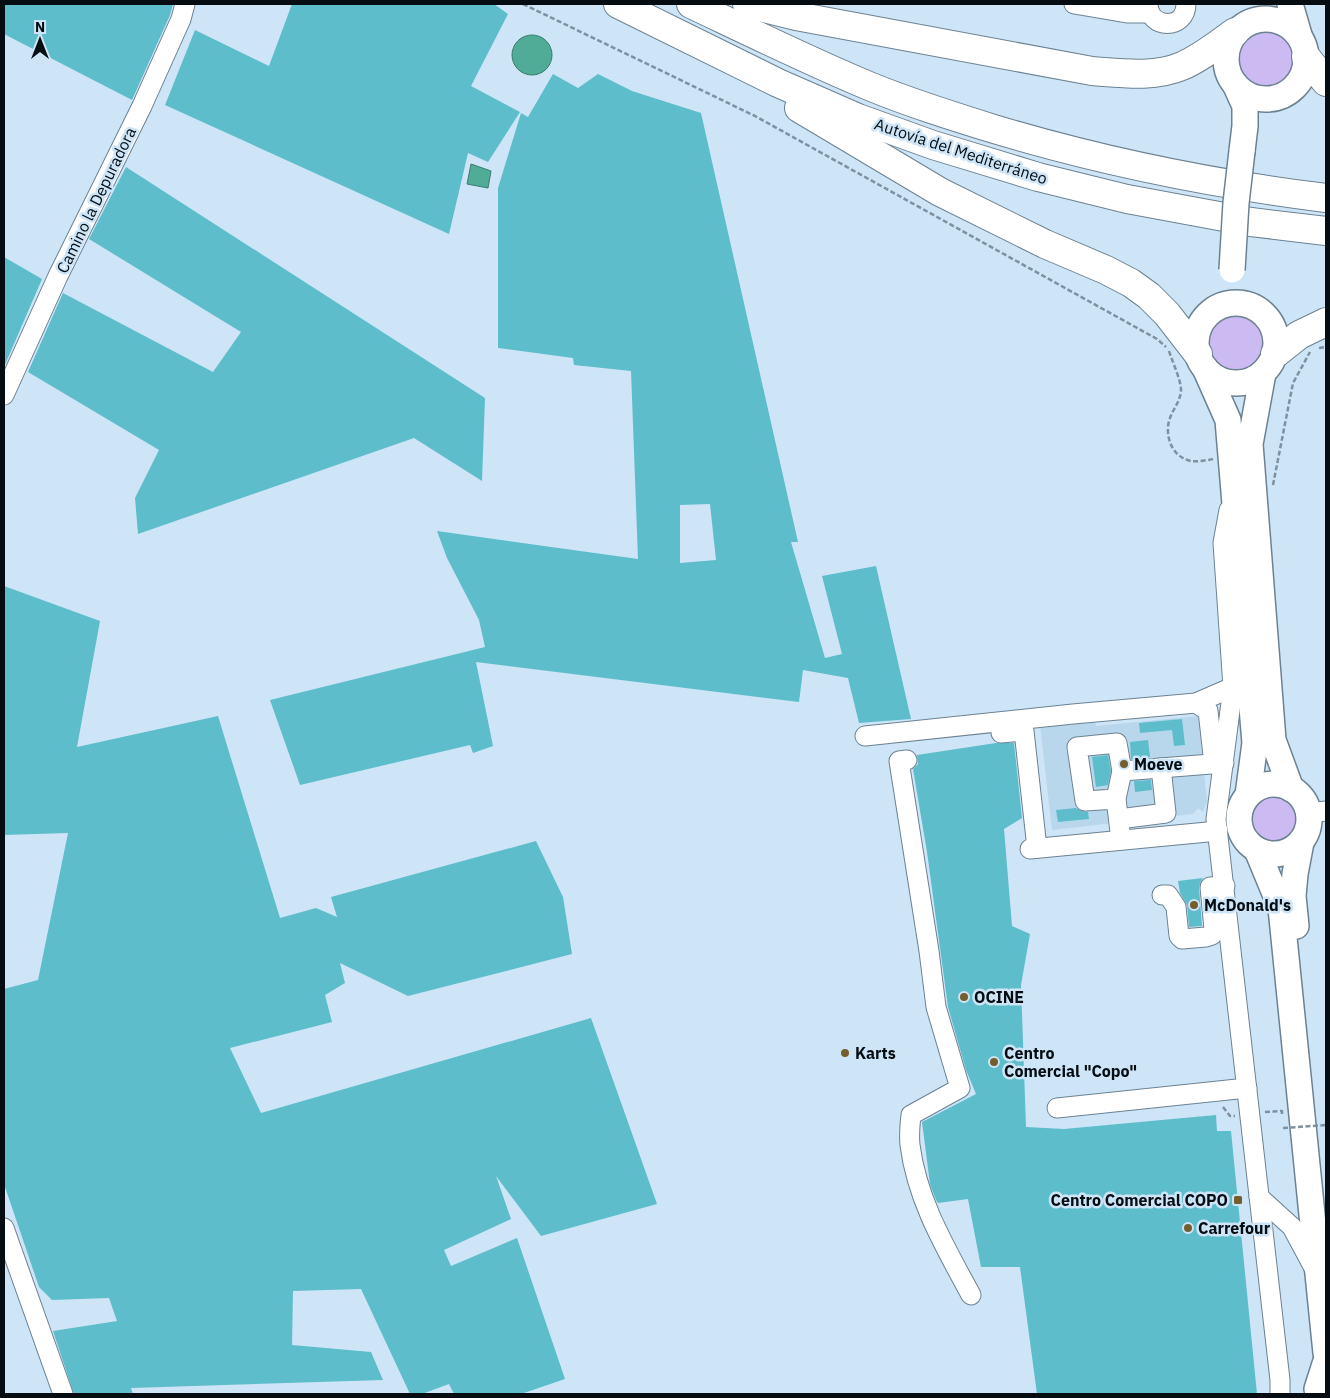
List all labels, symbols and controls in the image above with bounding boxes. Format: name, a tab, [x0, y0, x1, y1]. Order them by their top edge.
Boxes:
north arrow	[15, 15, 65, 65]
text: N	[35, 18, 45, 36]
street label: Autovía del Mediterráneo	[872, 114, 1050, 188]
street label: Camino la Depuradora	[52, 123, 140, 276]
place label: Moeve	[1134, 754, 1182, 774]
marker: Moeve	[1118, 758, 1130, 770]
place label: McDonald's	[1204, 895, 1291, 915]
marker: McDonald's	[1188, 899, 1200, 911]
place label: OCINE	[974, 987, 1024, 1007]
marker: OCINE	[958, 991, 970, 1003]
place label: Karts	[855, 1043, 896, 1063]
place label: Centro Comercial "Copo"	[1004, 1043, 1137, 1081]
marker: Karts	[839, 1047, 851, 1059]
marker: Centro Comercial "Copo"	[988, 1056, 1000, 1068]
place label: Centro Comercial COPO	[1050, 1190, 1228, 1210]
marker: Centro Comercial COPO	[1232, 1194, 1244, 1206]
place label: Carrefour	[1198, 1218, 1271, 1238]
marker: Carrefour	[1182, 1222, 1194, 1234]

